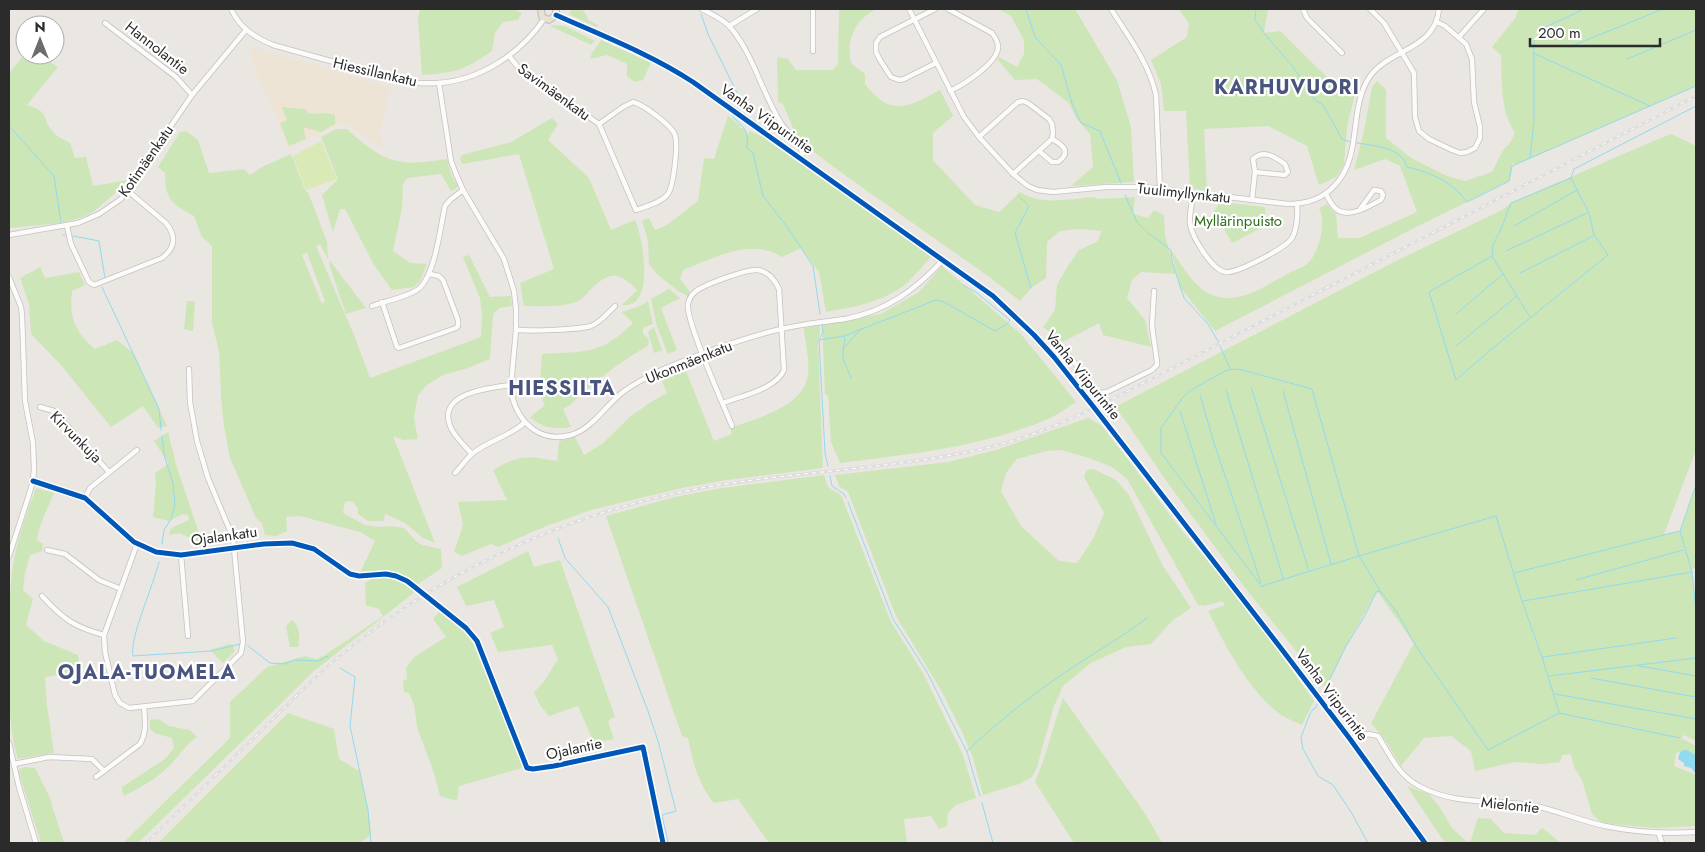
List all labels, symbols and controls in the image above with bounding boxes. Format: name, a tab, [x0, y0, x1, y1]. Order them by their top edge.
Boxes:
north arrow	[15, 15, 65, 65]
scale bar	[1530, 15, 1660, 47]
street label: Hannolantie	[120, 16, 194, 80]
text: N	[34, 17, 46, 37]
text: 200 m	[1538, 22, 1581, 44]
street label: Hiessillankatu	[331, 52, 419, 92]
street label: Savimäenkatu	[513, 58, 595, 126]
district label: KARHUVUORI	[1214, 73, 1360, 102]
street label: Vanha Viipurintie	[716, 79, 818, 160]
street label: Kotimäenkatu	[113, 120, 179, 202]
street label: Tuulimyllynkatu	[1136, 177, 1232, 209]
park label: Myllärinpuisto	[1194, 210, 1282, 232]
street label: Vanha Viipurintie	[1040, 326, 1126, 425]
street label: Ukonmäenkatu	[642, 335, 736, 389]
district label: HIESSILTA	[508, 374, 616, 403]
street label: Kirvunkuja	[45, 406, 107, 468]
street label: Ojalankatu	[189, 520, 259, 552]
street label: Vanha Viipurintie	[1290, 645, 1374, 746]
district label: OJALA-TUOMELA	[58, 658, 236, 687]
street label: Ojalantie	[544, 732, 604, 766]
street label: Mielontie	[1480, 791, 1541, 819]

